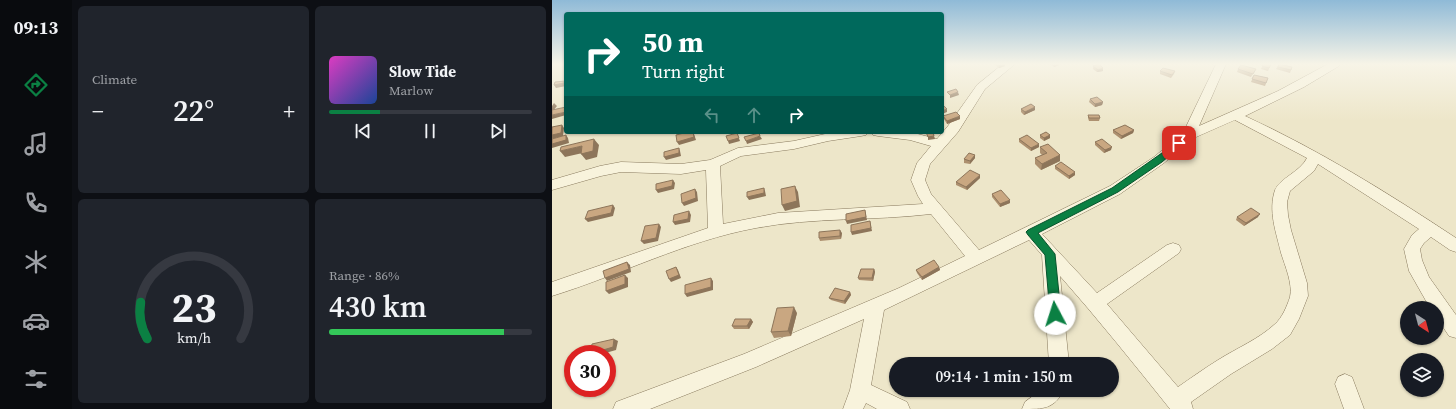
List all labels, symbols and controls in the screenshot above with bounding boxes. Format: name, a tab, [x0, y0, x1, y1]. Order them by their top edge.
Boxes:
text: 09:13	[14, 15, 58, 40]
text: 50 m	[642, 23, 704, 61]
icon: right	[576, 28, 628, 80]
text: Turn right	[642, 59, 724, 84]
text: Slow Tide	[389, 61, 456, 82]
icon: directions	[22, 71, 50, 99]
text: Climate	[92, 71, 137, 88]
text: Marlow	[389, 82, 433, 99]
text: 22°	[173, 90, 214, 131]
text: −	[92, 96, 104, 126]
text: +	[283, 96, 295, 126]
icon: left	[701, 104, 723, 126]
icon: ahead	[743, 104, 765, 126]
icon: right	[785, 104, 807, 126]
icon: previous	[352, 120, 374, 142]
icon: pause	[419, 120, 441, 142]
icon: next	[487, 120, 509, 142]
pin	[1162, 126, 1196, 160]
icon: music	[22, 130, 50, 158]
icon: arrive	[1168, 132, 1190, 154]
icon: phone	[22, 189, 50, 217]
icon: climate	[22, 248, 50, 276]
text: Range · 86%	[329, 267, 400, 284]
text: 23	[171, 279, 216, 336]
text: 430 km	[329, 286, 427, 327]
position arrow	[1034, 293, 1076, 335]
north arrow	[1400, 301, 1444, 345]
map controls	[1400, 301, 1444, 397]
icon: car	[22, 307, 50, 335]
text: km/h	[177, 327, 211, 347]
speed limit sign: 30	[564, 345, 616, 397]
button: layers	[1400, 353, 1444, 397]
icon: filters	[22, 365, 50, 393]
text: 09:14 · 1 min · 150 m	[936, 366, 1072, 387]

